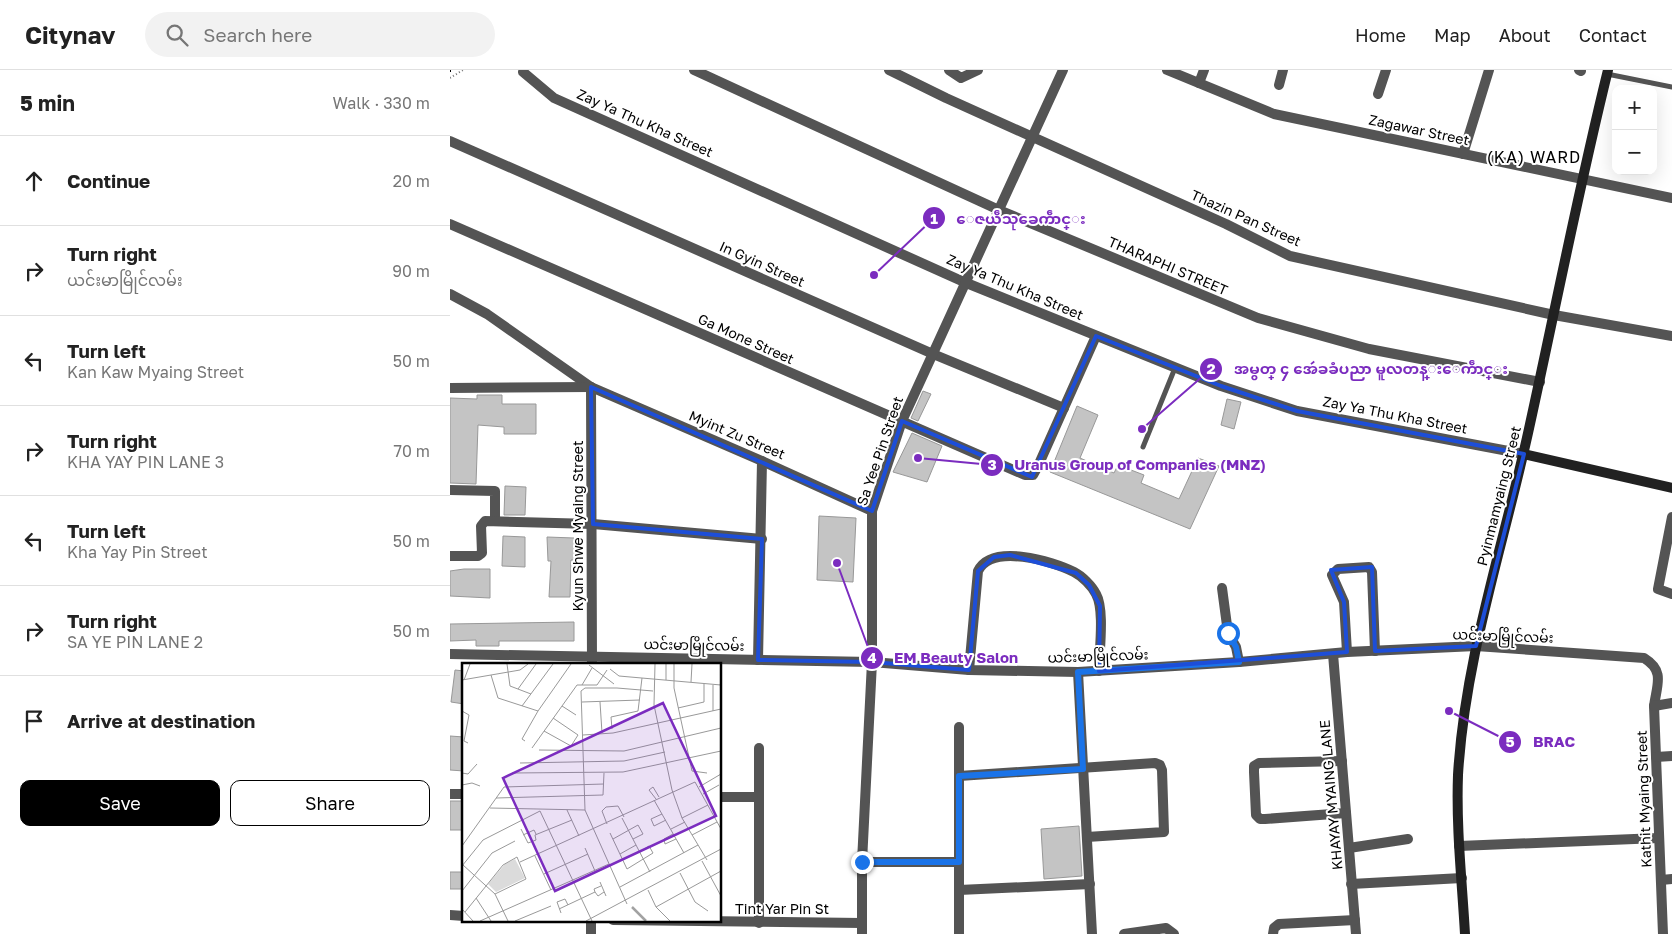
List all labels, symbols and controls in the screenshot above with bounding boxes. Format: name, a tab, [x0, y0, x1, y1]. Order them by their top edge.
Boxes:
search box	[145, 12, 495, 57]
text: Citynav	[25, 20, 115, 49]
icon: search	[163, 21, 191, 49]
text: Search here	[203, 23, 312, 46]
text: Home	[1355, 24, 1406, 46]
text: Map	[1434, 24, 1471, 46]
text: About	[1499, 24, 1551, 46]
text: Contact	[1579, 24, 1647, 46]
street label: Zay Ya Thu Kha Street	[575, 85, 716, 160]
map controls	[1612, 85, 1657, 175]
button: +	[1612, 85, 1657, 130]
text: 5 min	[20, 90, 75, 116]
text: Walk · 330 m	[332, 93, 430, 113]
street label: Zagawar Street	[1367, 111, 1471, 148]
button: −	[1612, 130, 1657, 175]
district label: (KA) WARD	[1487, 147, 1581, 167]
icon: ahead	[20, 167, 48, 195]
text: Continue	[67, 169, 150, 192]
text: 20 m	[393, 171, 430, 191]
street label: Thazin Pan Street	[1189, 186, 1304, 249]
callout: ေဇယဵသုခေကဵာင္း	[921, 203, 1096, 233]
text: 1	[930, 209, 938, 227]
text: ေဇယဵသုခေကဵာင္း	[956, 209, 1086, 231]
street label: THARAPHI STREET	[1106, 233, 1231, 299]
street label: In Gyin Street	[717, 237, 807, 290]
text: Turn right	[67, 242, 157, 265]
street label: Zay Ya Thu Kha Street	[944, 250, 1086, 323]
icon: right	[20, 257, 48, 285]
text: 90 m	[392, 261, 430, 281]
text: ယင်းမာမြိုင်လမ်း	[67, 270, 182, 290]
street label: Ga Mone Street	[696, 310, 797, 367]
text: Turn left	[67, 339, 146, 362]
icon: left	[20, 347, 48, 375]
text: 50 m	[393, 351, 430, 371]
callout: အမွတ္ ၄ အေဴခခံပညာ မူလတန္းေကဵာင္း	[1199, 354, 1518, 384]
text: 2	[1206, 359, 1216, 377]
text: အမွတ္ ၄ အေဴခခံပညာ မူလတန္းေကဵာင္း	[1234, 359, 1508, 381]
text: Kan Kaw Myaing Street	[67, 362, 244, 382]
street label: Zay Ya Thu Kha Street	[1321, 392, 1469, 437]
street label: Sa Yee Pin Street	[853, 394, 906, 508]
street label: Myint Zu Street	[687, 407, 788, 462]
street label: Pyinmamyaing Street	[1473, 424, 1524, 567]
text: Turn right	[67, 429, 157, 452]
icon: right	[20, 437, 48, 465]
street label: Kyun Shwe Myaing Street	[569, 440, 586, 612]
text: 70 m	[393, 441, 430, 461]
callout: Uranus Group of Companies (MNZ)	[979, 450, 1276, 480]
text: KHA YAY PIN LANE 3	[67, 452, 224, 472]
text: 3	[987, 455, 997, 473]
text: Uranus Group of Companies (MNZ)	[1014, 455, 1266, 473]
text: Turn left	[67, 519, 146, 542]
icon: left	[20, 527, 48, 555]
text: 50 m	[393, 531, 430, 551]
text: Kha Yay Pin Street	[67, 542, 208, 562]
text: Turn right	[67, 609, 157, 632]
icon: right	[20, 617, 48, 645]
text: 50 m	[393, 621, 430, 641]
route start	[1217, 622, 1240, 645]
street label: ယင်းမာမြိုင်လမ်း	[1452, 624, 1554, 650]
text: SA YE PIN LANE 2	[67, 632, 203, 652]
street label: ယင်းမာမြိုင်လမ်း	[643, 634, 745, 658]
callout: EM Beauty Salon	[859, 643, 1029, 673]
street label: ယင်းမာမြိုင်လမ်း	[1047, 644, 1149, 670]
text: 4	[867, 648, 877, 666]
text: EM Beauty Salon	[894, 648, 1018, 666]
inset map	[462, 663, 721, 922]
icon: arrive	[20, 707, 48, 735]
text: Arrive at destination	[67, 709, 255, 732]
street label: KHAYAY MYAING LANE	[1315, 719, 1346, 871]
callout: BRAC	[1498, 727, 1585, 757]
street label: Kathit Myaing Street	[1633, 730, 1654, 868]
text: 5	[1505, 732, 1515, 750]
text: BRAC	[1533, 732, 1575, 750]
button: Save	[20, 780, 220, 826]
button: Share	[230, 780, 430, 826]
route end	[851, 851, 874, 874]
street label: Tint Yar Pin St	[735, 900, 829, 917]

